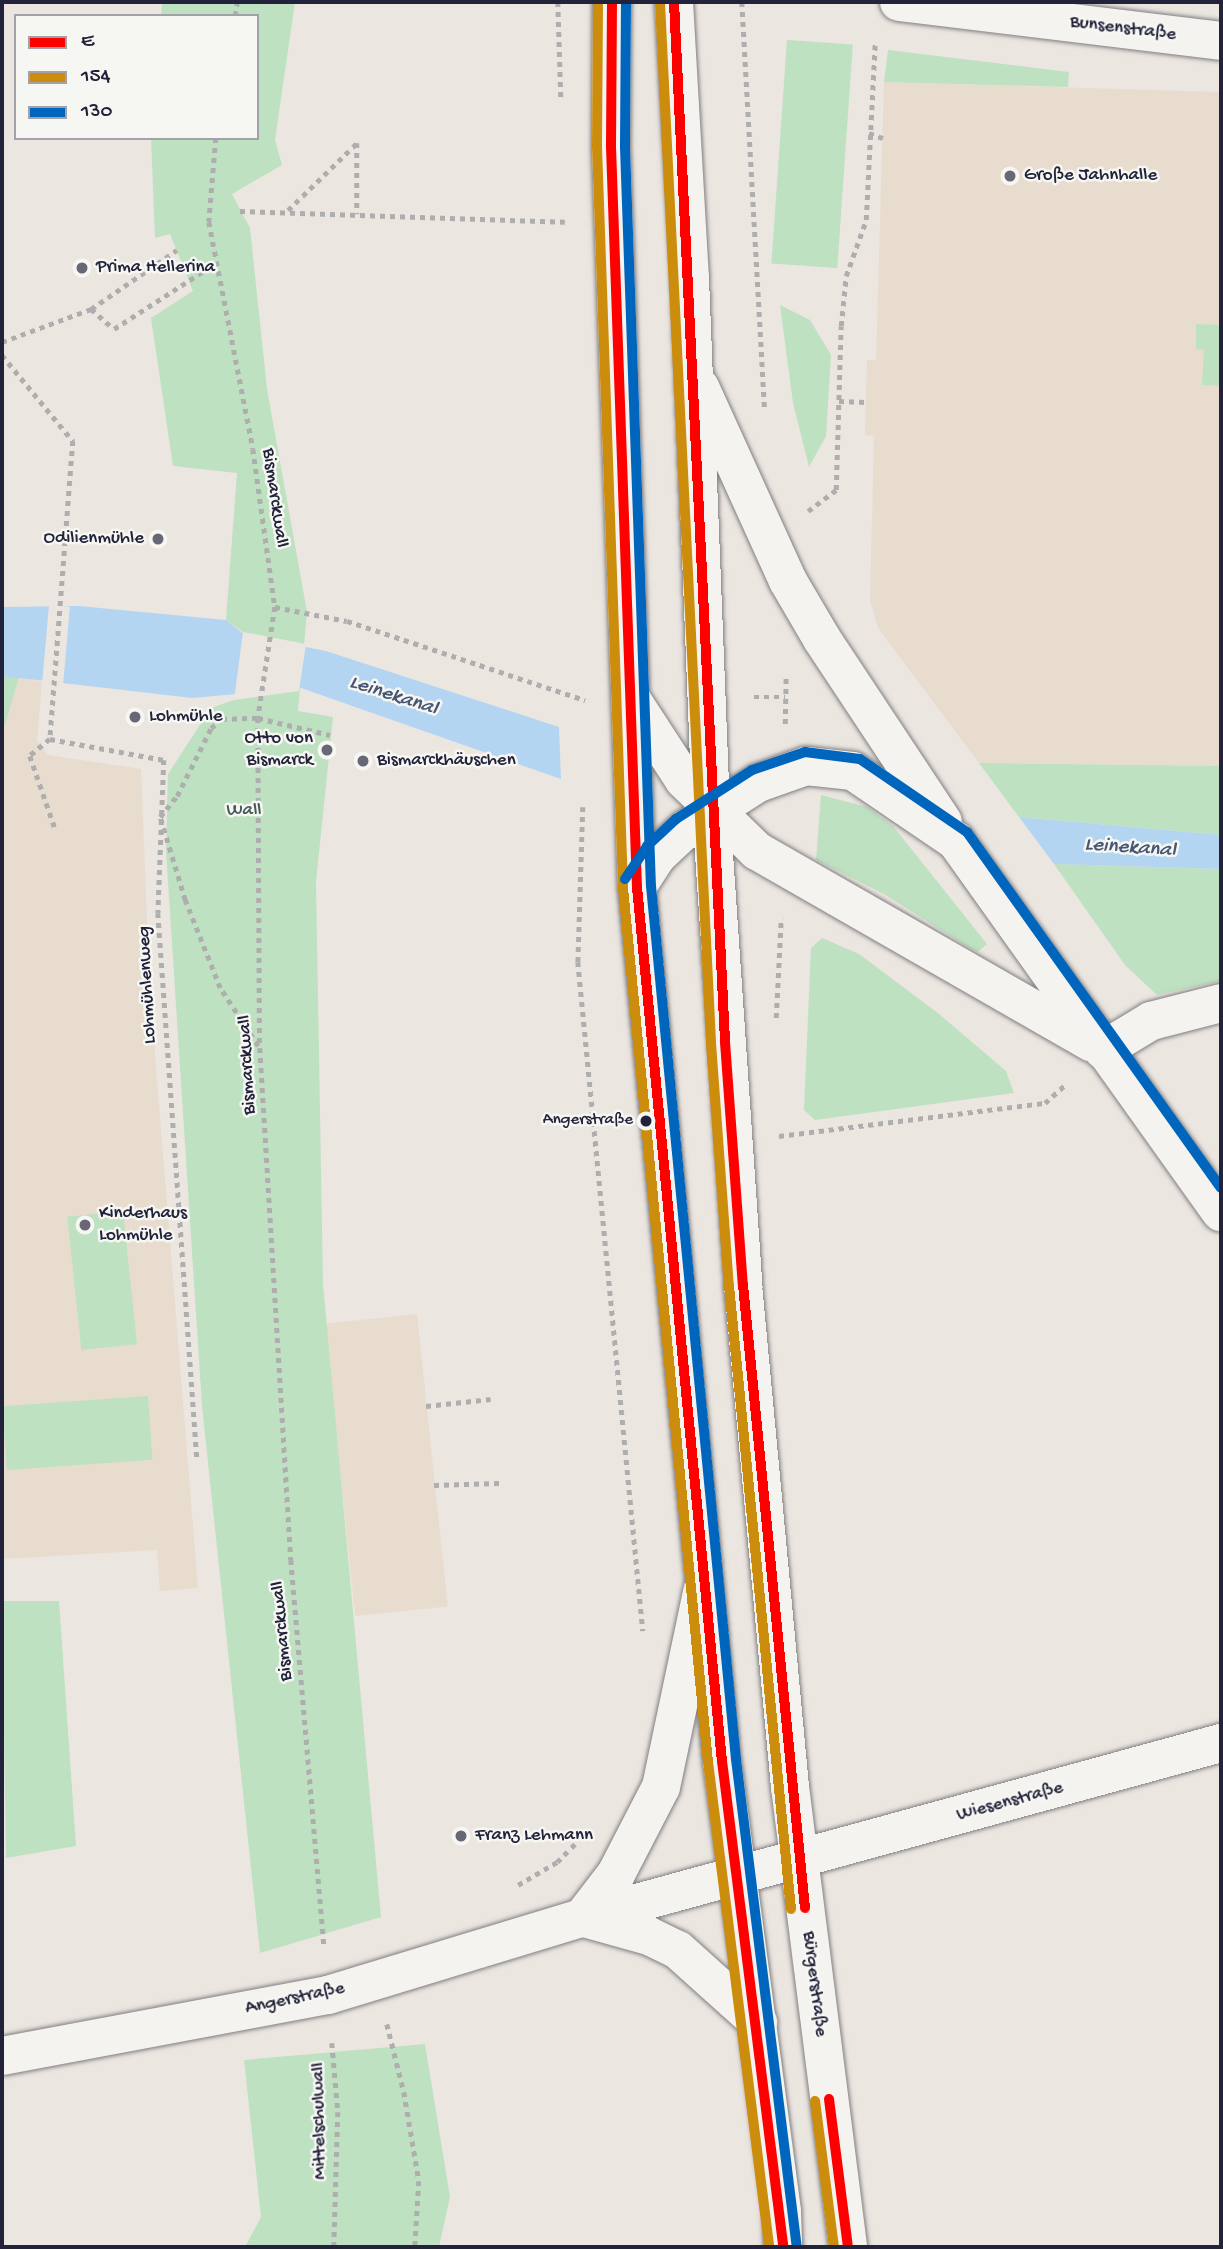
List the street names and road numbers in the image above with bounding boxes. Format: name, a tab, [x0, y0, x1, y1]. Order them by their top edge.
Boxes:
street label: Bunsenstraße	[1069, 11, 1177, 47]
street label: Bismarckwall	[256, 447, 292, 549]
street label: Lohmühlenweg	[134, 925, 162, 1045]
street label: Bismarckwall	[234, 1014, 262, 1116]
street label: Bismarckwall	[267, 1580, 299, 1682]
street label: Wiesenstraße	[954, 1777, 1066, 1827]
street label: Bürgerstraße	[796, 1930, 832, 2038]
street label: Angerstraße	[243, 1977, 347, 2021]
street label: Mittelschulwall	[308, 2062, 332, 2180]

